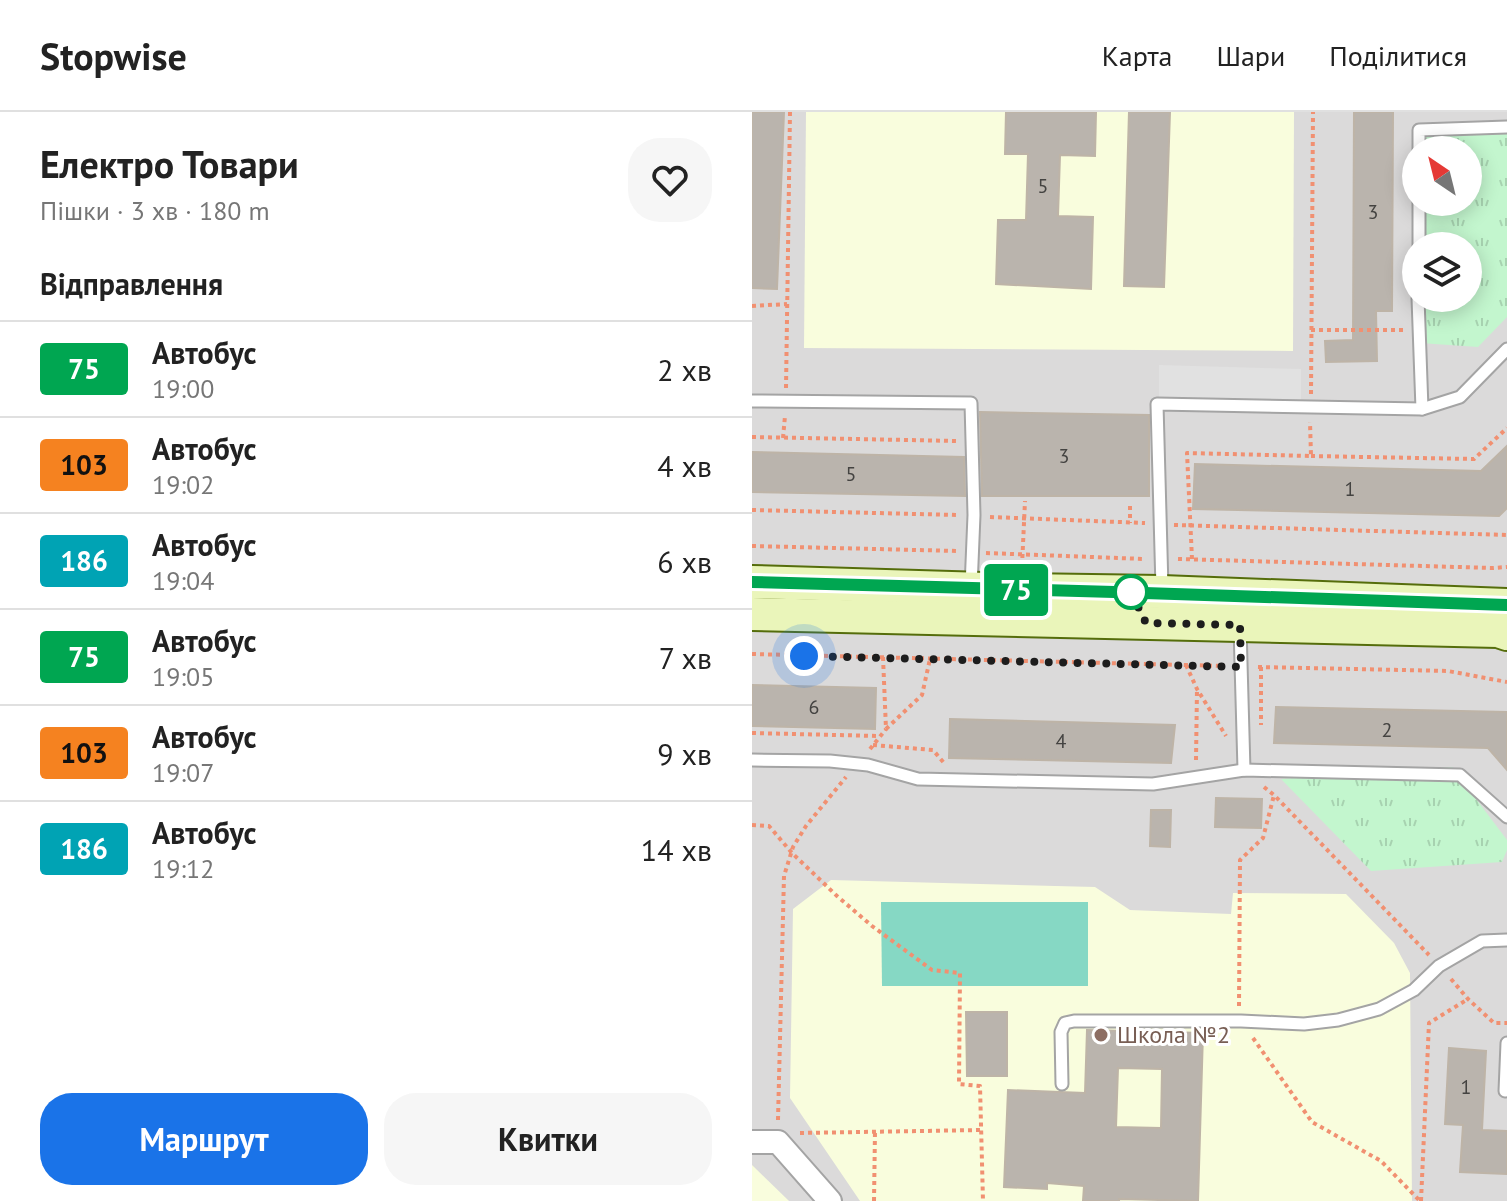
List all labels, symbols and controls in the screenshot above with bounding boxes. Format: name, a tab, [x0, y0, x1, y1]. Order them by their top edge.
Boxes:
text: Stopwise	[40, 31, 187, 80]
text: Карта	[1102, 37, 1172, 74]
text: Шари	[1216, 37, 1285, 74]
text: Поділитися	[1329, 37, 1467, 74]
north arrow	[1402, 136, 1482, 216]
map controls	[1402, 136, 1482, 312]
button: heart	[628, 138, 712, 222]
text: Електро Товари	[40, 139, 299, 188]
house number: 5	[1038, 173, 1048, 199]
text: Пішки · 3 хв · 180 m	[40, 194, 270, 227]
house number: 3	[1368, 199, 1378, 225]
button: layers	[1402, 232, 1482, 312]
text: Відправлення	[40, 264, 223, 303]
text: Автобус	[152, 333, 257, 372]
text: 75	[68, 350, 100, 387]
text: 2 хв	[657, 350, 712, 389]
text: 19:00	[152, 372, 214, 405]
text: Автобус	[152, 429, 257, 468]
house number: 3	[1059, 443, 1069, 469]
text: 103	[60, 446, 108, 483]
text: 4 хв	[657, 446, 712, 485]
house number: 5	[846, 461, 856, 487]
text: 19:02	[152, 468, 214, 501]
house number: 1	[1345, 476, 1355, 502]
text: Автобус	[152, 525, 257, 564]
text: 186	[60, 542, 108, 579]
text: 6 хв	[657, 542, 712, 581]
text: 19:04	[152, 564, 214, 597]
line badge: 75	[980, 564, 1052, 616]
text: 75	[1000, 571, 1032, 608]
unlabelled marker	[1114, 575, 1148, 609]
text: Автобус	[152, 621, 257, 660]
your location	[784, 636, 824, 676]
text: 75	[68, 638, 100, 675]
text: 7 хв	[659, 638, 712, 677]
text: 19:05	[152, 660, 214, 693]
house number: 6	[809, 694, 819, 720]
text: Автобус	[152, 717, 257, 756]
house number: 2	[1382, 717, 1392, 743]
house number: 4	[1056, 728, 1067, 754]
text: 103	[60, 734, 108, 771]
text: 9 хв	[657, 734, 712, 773]
text: 19:07	[152, 756, 214, 789]
text: Автобус	[152, 813, 257, 852]
text: 186	[60, 830, 108, 867]
text: 14 хв	[641, 830, 712, 869]
text: 19:12	[152, 852, 214, 885]
place label: Школа №2	[1117, 1019, 1230, 1050]
marker: Школа №2	[1092, 1026, 1110, 1044]
house number: 1	[1461, 1074, 1471, 1100]
button: Маршрут	[40, 1093, 368, 1185]
button: Квитки	[384, 1093, 712, 1185]

